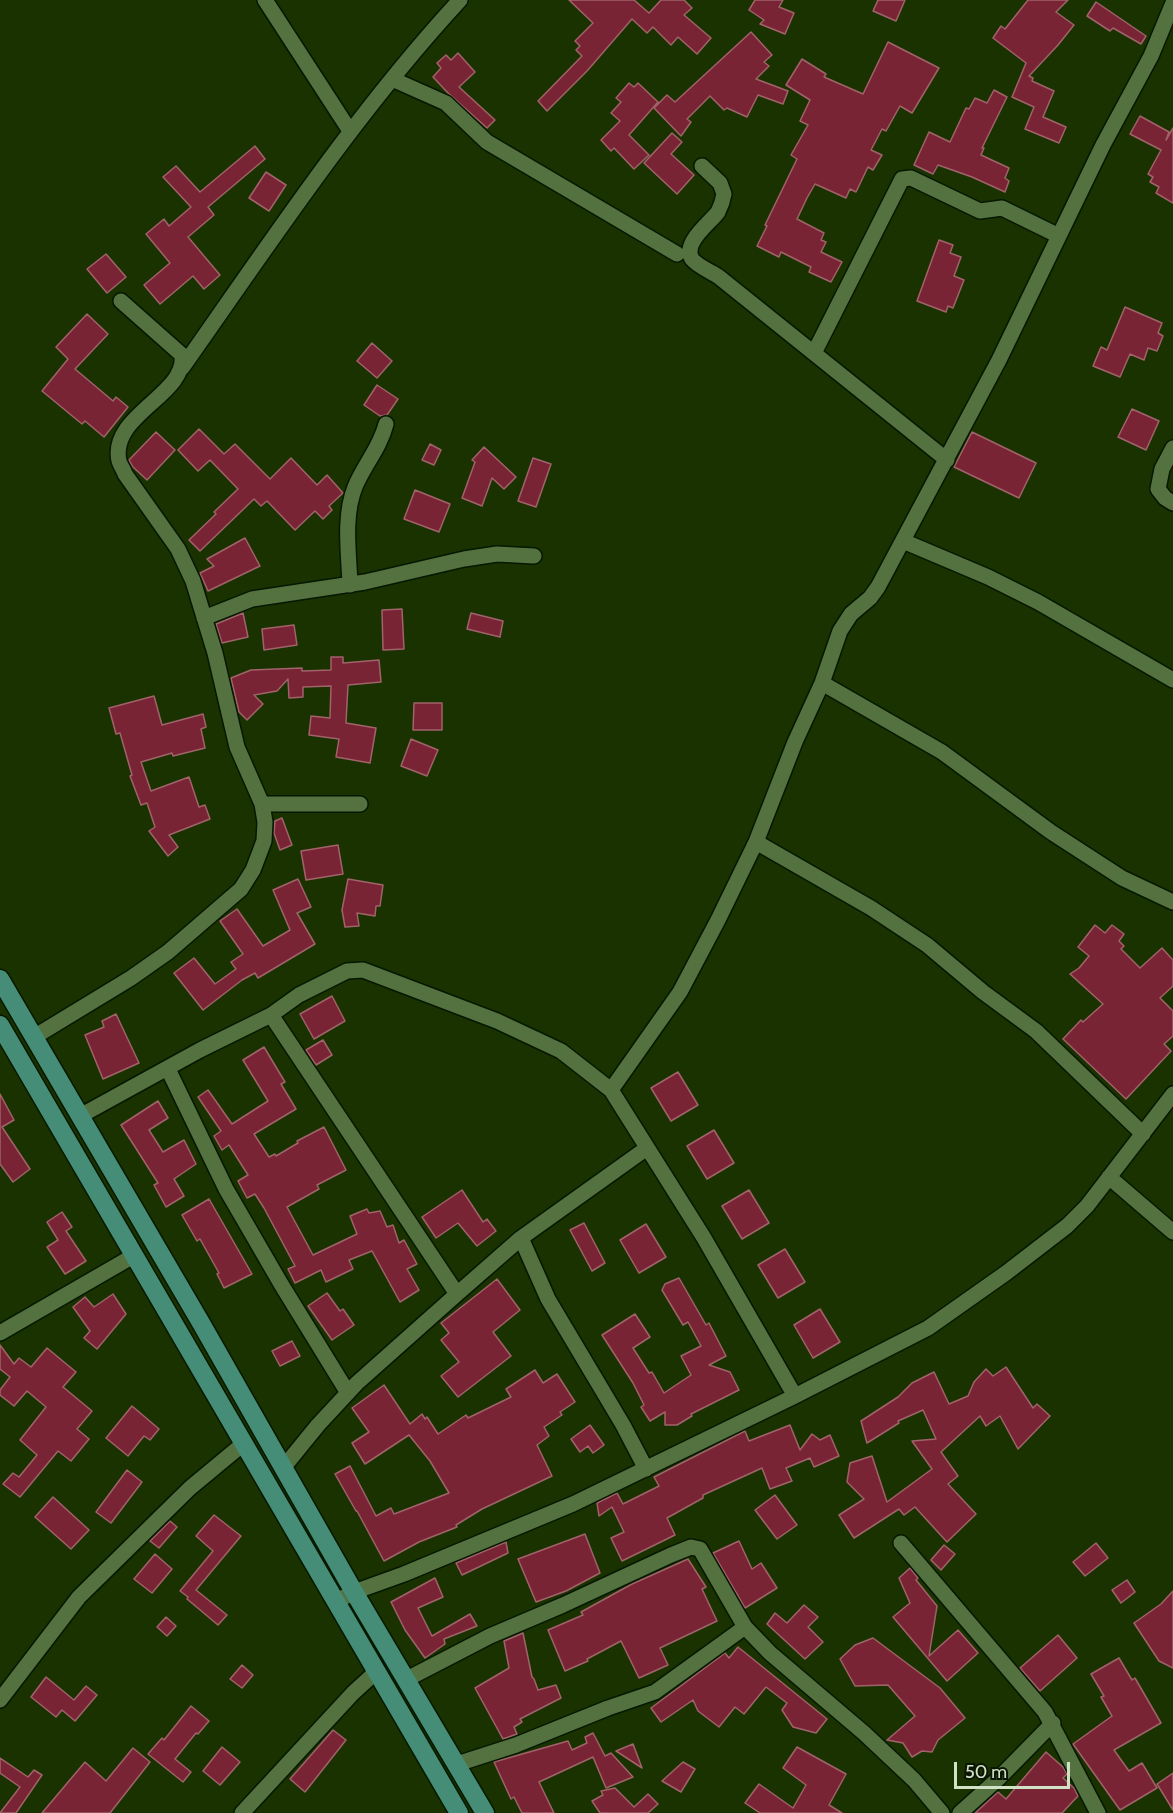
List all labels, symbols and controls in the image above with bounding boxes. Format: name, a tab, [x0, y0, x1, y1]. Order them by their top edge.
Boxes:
scale bar	[957, 1750, 1072, 1788]
text: 50 m	[965, 1761, 1007, 1783]

